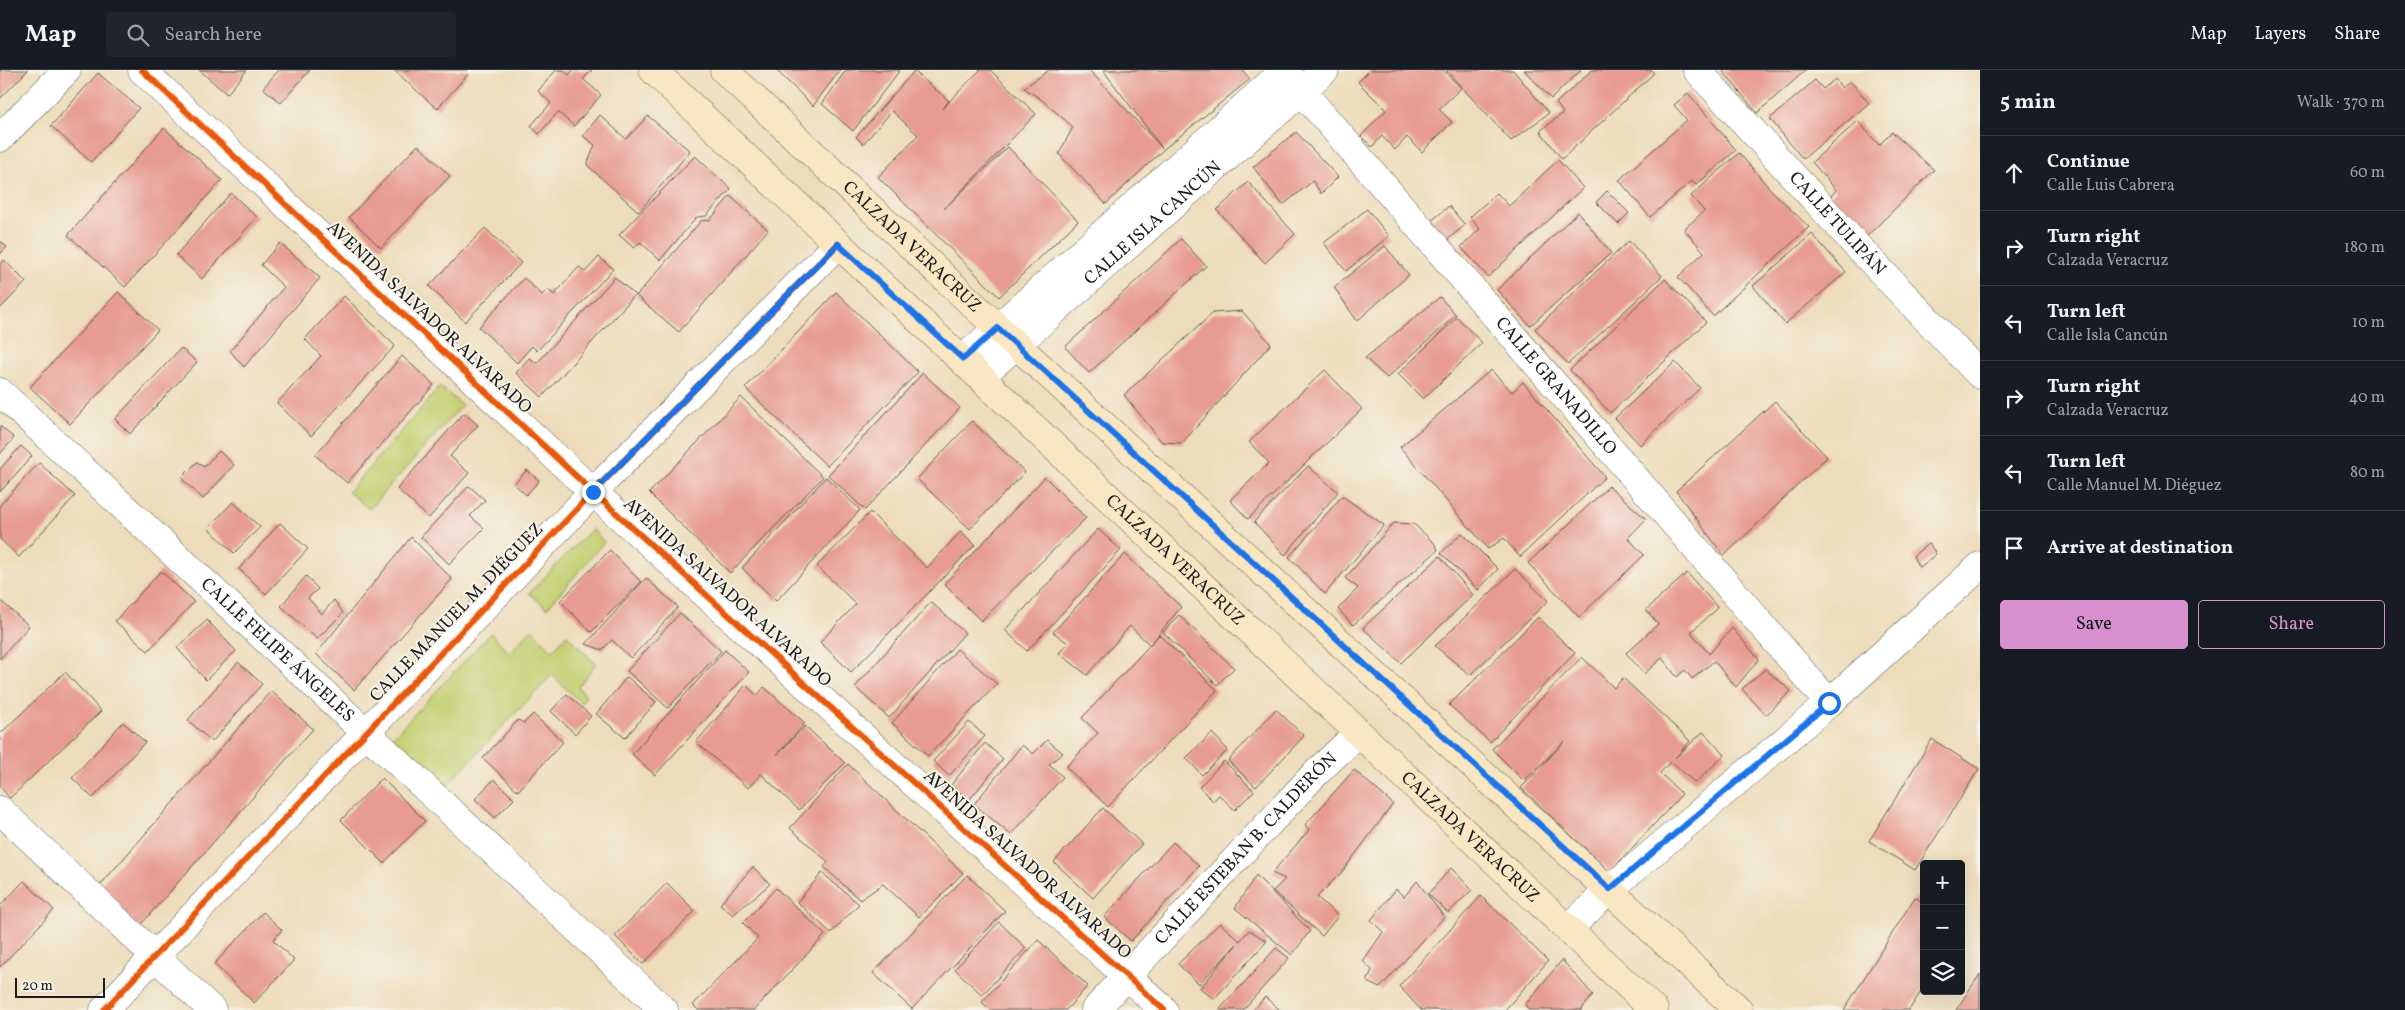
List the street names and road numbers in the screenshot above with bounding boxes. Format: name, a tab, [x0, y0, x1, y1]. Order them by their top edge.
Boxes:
street label: CALLE ISLA CANCÚN	[1079, 155, 1227, 291]
street label: CALLE TULIPÁN	[1783, 166, 1891, 281]
street label: CALZADA VERACRUZ	[837, 175, 987, 318]
street label: AVENIDA SALVADOR ALVARADO	[321, 216, 537, 420]
street label: CALLE GRANADILLO	[1489, 311, 1623, 461]
street label: CALZADA VERACRUZ	[1100, 489, 1250, 632]
street label: AVENIDA SALVADOR ALVARADO	[617, 492, 837, 694]
street label: CALLE MANUEL M. DIÉGUEZ	[364, 518, 550, 708]
street label: CALLE FELIPE ÁNGELES	[195, 572, 360, 728]
street label: CALLE ESTEBAN B. CALDERÓN	[1149, 747, 1343, 950]
street label: AVENIDA SALVADOR ALVARADO	[917, 764, 1137, 966]
street label: CALZADA VERACRUZ	[1395, 766, 1545, 909]

